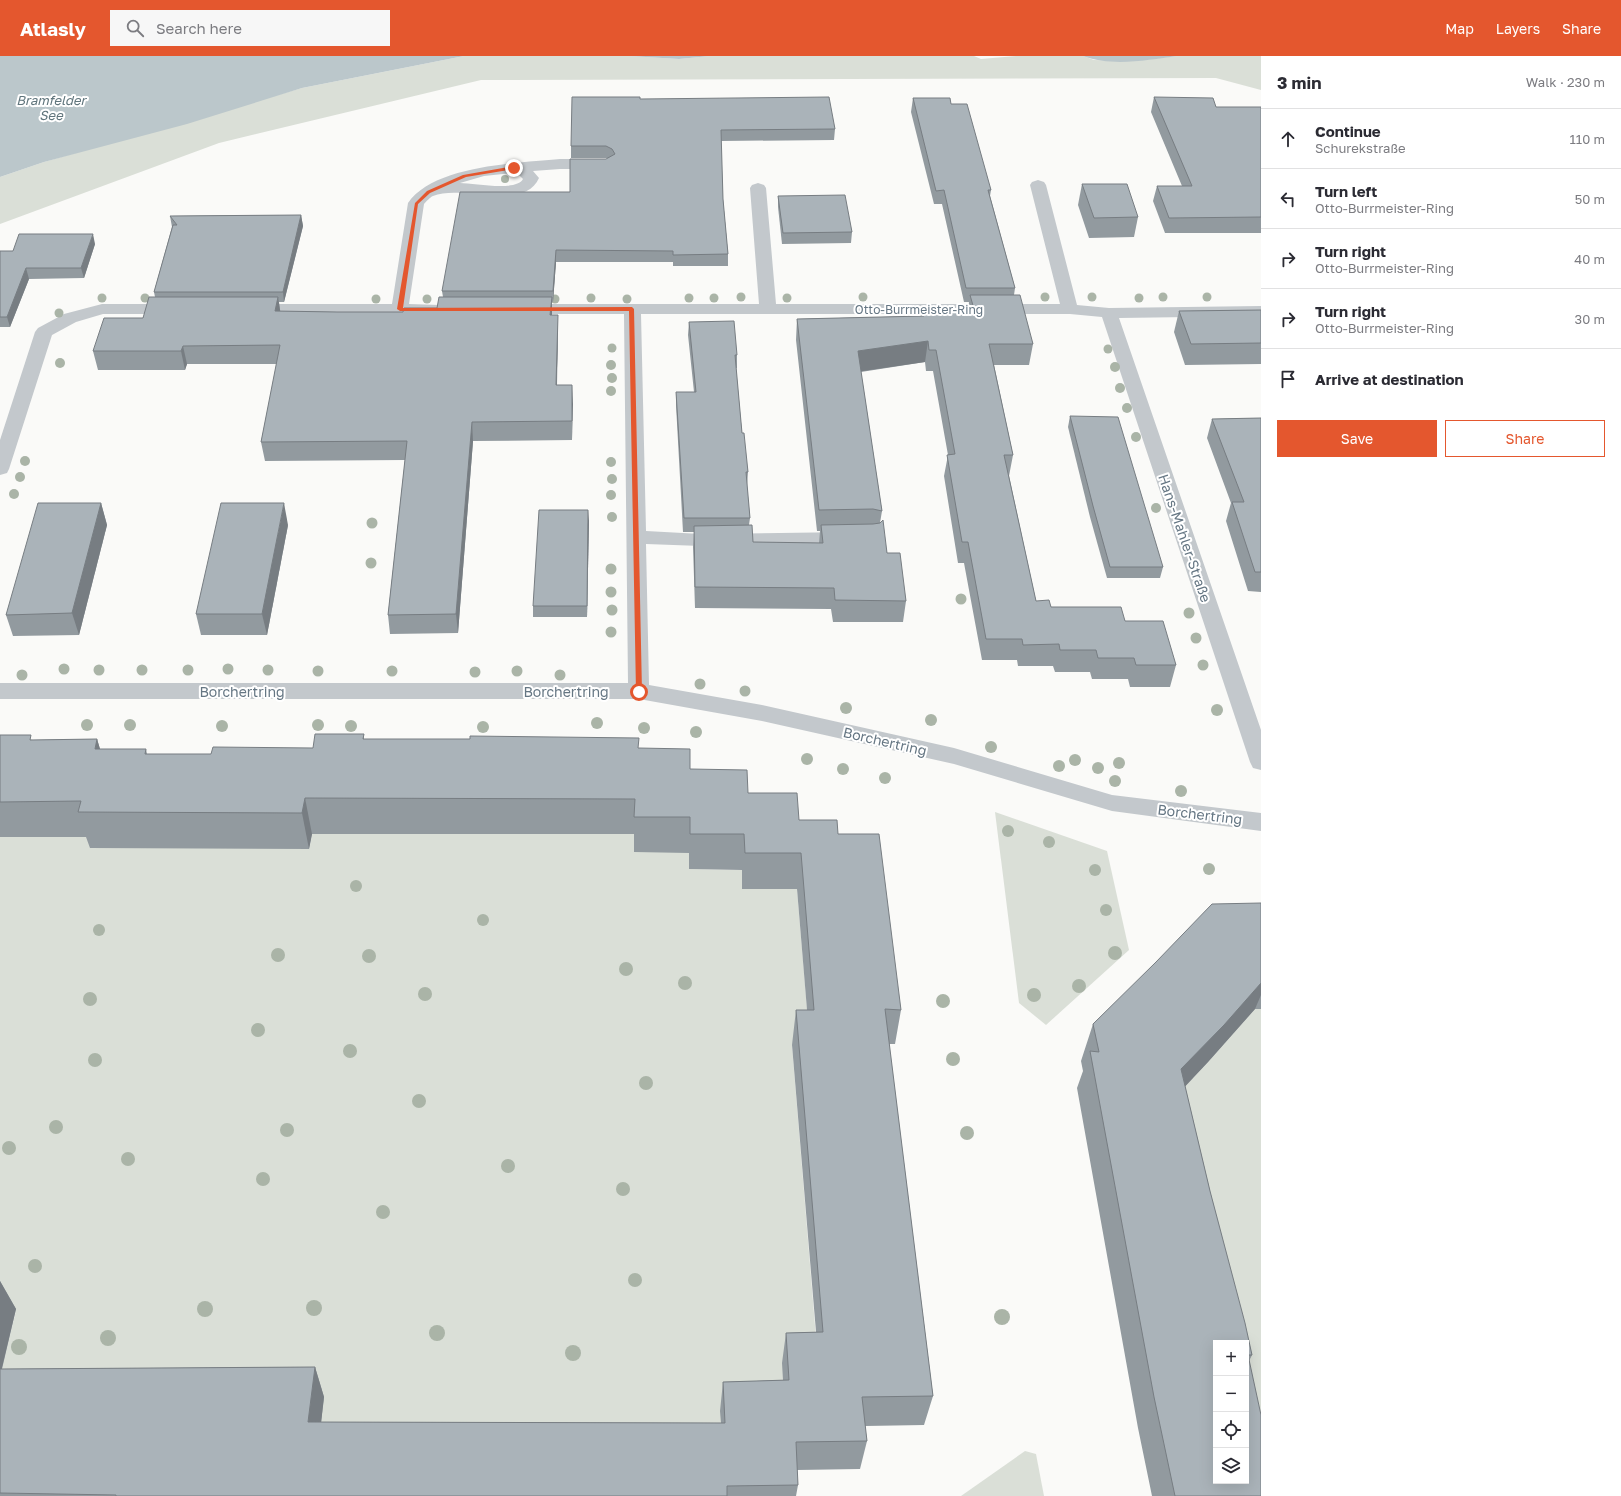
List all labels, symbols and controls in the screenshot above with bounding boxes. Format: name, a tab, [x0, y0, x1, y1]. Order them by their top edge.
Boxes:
search box	[110, 10, 390, 46]
text: Atlasly	[20, 17, 86, 40]
icon: search	[124, 17, 146, 39]
text: Search here	[156, 19, 242, 37]
text: Map	[1445, 20, 1474, 37]
text: Layers	[1496, 20, 1540, 37]
text: Share	[1562, 20, 1601, 37]
text: 3 min	[1277, 72, 1321, 93]
text: Walk · 230 m	[1526, 74, 1605, 90]
water label: Bramfelder See	[16, 92, 88, 123]
text: Continue	[1315, 122, 1381, 140]
icon: ahead	[1277, 128, 1299, 150]
text: 110 m	[1570, 131, 1605, 147]
text: Schurekstraße	[1315, 140, 1406, 156]
route end	[505, 159, 523, 177]
text: Turn left	[1315, 182, 1377, 200]
icon: left	[1277, 188, 1299, 210]
text: 50 m	[1575, 191, 1605, 207]
text: Otto-Burrmeister-Ring	[1315, 200, 1454, 216]
text: Turn right	[1315, 242, 1386, 260]
icon: right	[1277, 248, 1299, 270]
text: 40 m	[1574, 251, 1605, 267]
text: Otto-Burrmeister-Ring	[1315, 260, 1454, 276]
street label: Otto-Burrmeister-Ring	[855, 302, 983, 317]
text: Turn right	[1315, 302, 1386, 320]
icon: right	[1277, 308, 1299, 330]
text: 30 m	[1575, 311, 1605, 327]
text: Otto-Burrmeister-Ring	[1315, 320, 1454, 336]
icon: arrive	[1277, 368, 1299, 390]
text: Arrive at destination	[1315, 370, 1464, 388]
button: Save	[1277, 420, 1437, 457]
button: Share	[1445, 420, 1605, 457]
street label: Hans-Mahler-Straße	[1155, 472, 1215, 604]
street label: Borchertring	[199, 683, 285, 700]
street label: Borchertring	[523, 683, 609, 700]
route start	[630, 683, 648, 701]
street label: Borchertring	[842, 723, 928, 759]
street label: Borchertring	[1157, 800, 1243, 828]
map controls	[1213, 1340, 1249, 1484]
button: +	[1213, 1340, 1249, 1376]
button: −	[1213, 1376, 1249, 1412]
button: locate	[1213, 1412, 1249, 1448]
button: layers	[1213, 1448, 1249, 1484]

